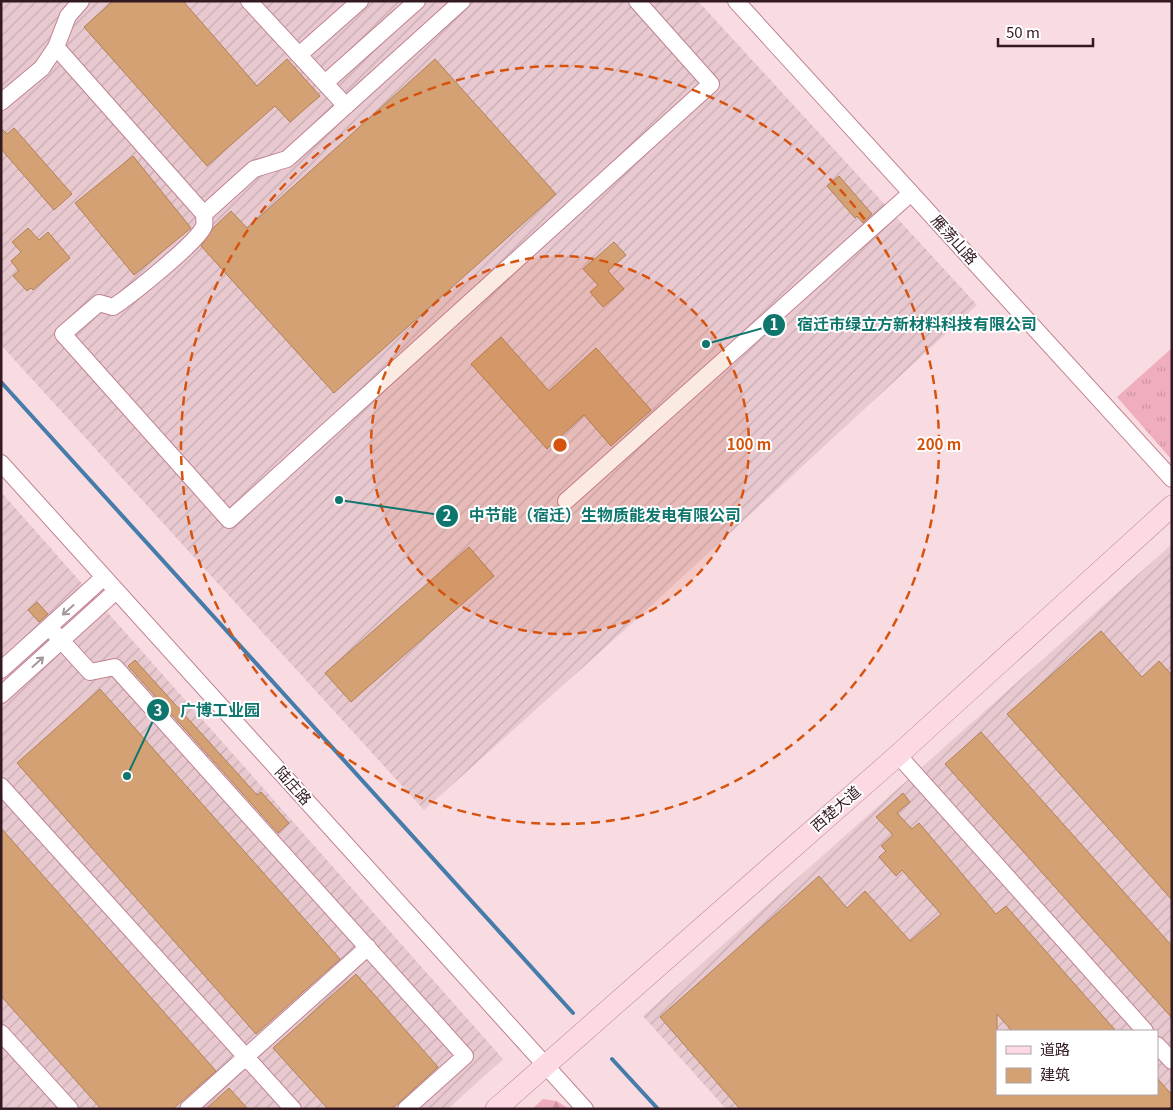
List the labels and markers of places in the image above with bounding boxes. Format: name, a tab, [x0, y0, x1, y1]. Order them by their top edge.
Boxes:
callout: 宿迁市绿立方新材料科技有限公司	[762, 309, 1047, 340]
centre of rings	[551, 436, 569, 454]
callout: 中节能（宿迁）生物质能发电有限公司	[434, 500, 751, 531]
callout: 广博工业园	[145, 695, 270, 726]

